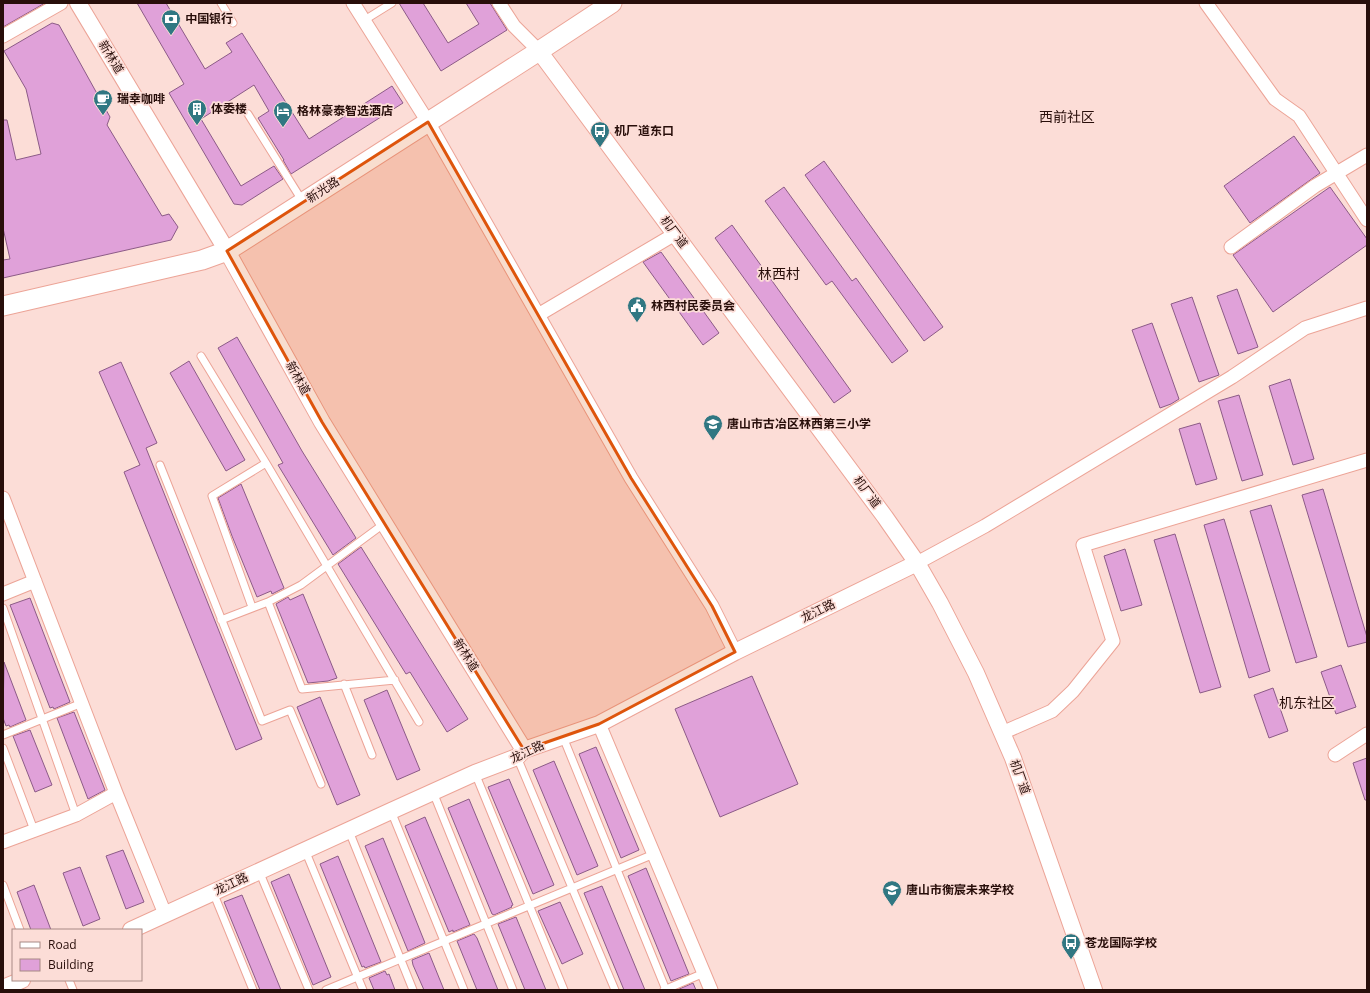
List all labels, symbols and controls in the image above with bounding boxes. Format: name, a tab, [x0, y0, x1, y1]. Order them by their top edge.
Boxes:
bank icon: 中国银行	[160, 8, 182, 36]
place label: 中国银行	[185, 10, 233, 27]
street label: 新林道	[95, 37, 128, 77]
cafe icon: 瑞幸咖啡	[92, 88, 114, 116]
place label: 瑞幸咖啡	[117, 90, 165, 107]
building icon: 体委楼	[186, 98, 208, 126]
place label: 体委楼	[211, 100, 247, 117]
hotel icon: 格林豪泰智选酒店	[272, 100, 294, 128]
place label: 格林豪泰智选酒店	[297, 102, 393, 119]
district label: 西前社区	[1039, 107, 1095, 126]
bus stop icon: 机厂道东口	[589, 120, 611, 148]
place label: 机厂道东口	[614, 122, 674, 139]
street label: 新光路	[303, 173, 342, 207]
street label: 机厂道	[657, 212, 692, 251]
district label: 林西村	[758, 264, 800, 283]
public building icon: 林西村民委员会	[626, 295, 648, 323]
place label: 林西村民委员会	[651, 297, 735, 314]
street label: 新林道	[282, 358, 315, 398]
school or university icon: 唐山市古冶区林西第三小学	[702, 413, 724, 441]
place label: 唐山市古冶区林西第三小学	[727, 415, 871, 432]
street label: 机厂道	[850, 472, 885, 511]
street label: 龙江路	[798, 595, 838, 626]
street label: 新林道	[450, 635, 483, 675]
district label: 机东社区	[1279, 693, 1335, 712]
street label: 龙江路	[507, 736, 547, 767]
street label: 机厂道	[1006, 757, 1035, 797]
street label: 龙江路	[211, 868, 251, 899]
school or university icon: 唐山市衡宸未来学校	[881, 879, 903, 907]
place label: 唐山市衡宸未来学校	[906, 881, 1014, 898]
legend	[12, 929, 142, 981]
bus stop icon: 苍龙国际学校	[1060, 932, 1082, 960]
place label: 苍龙国际学校	[1085, 934, 1157, 951]
text: Road	[48, 936, 77, 953]
text: Building	[48, 956, 94, 973]

